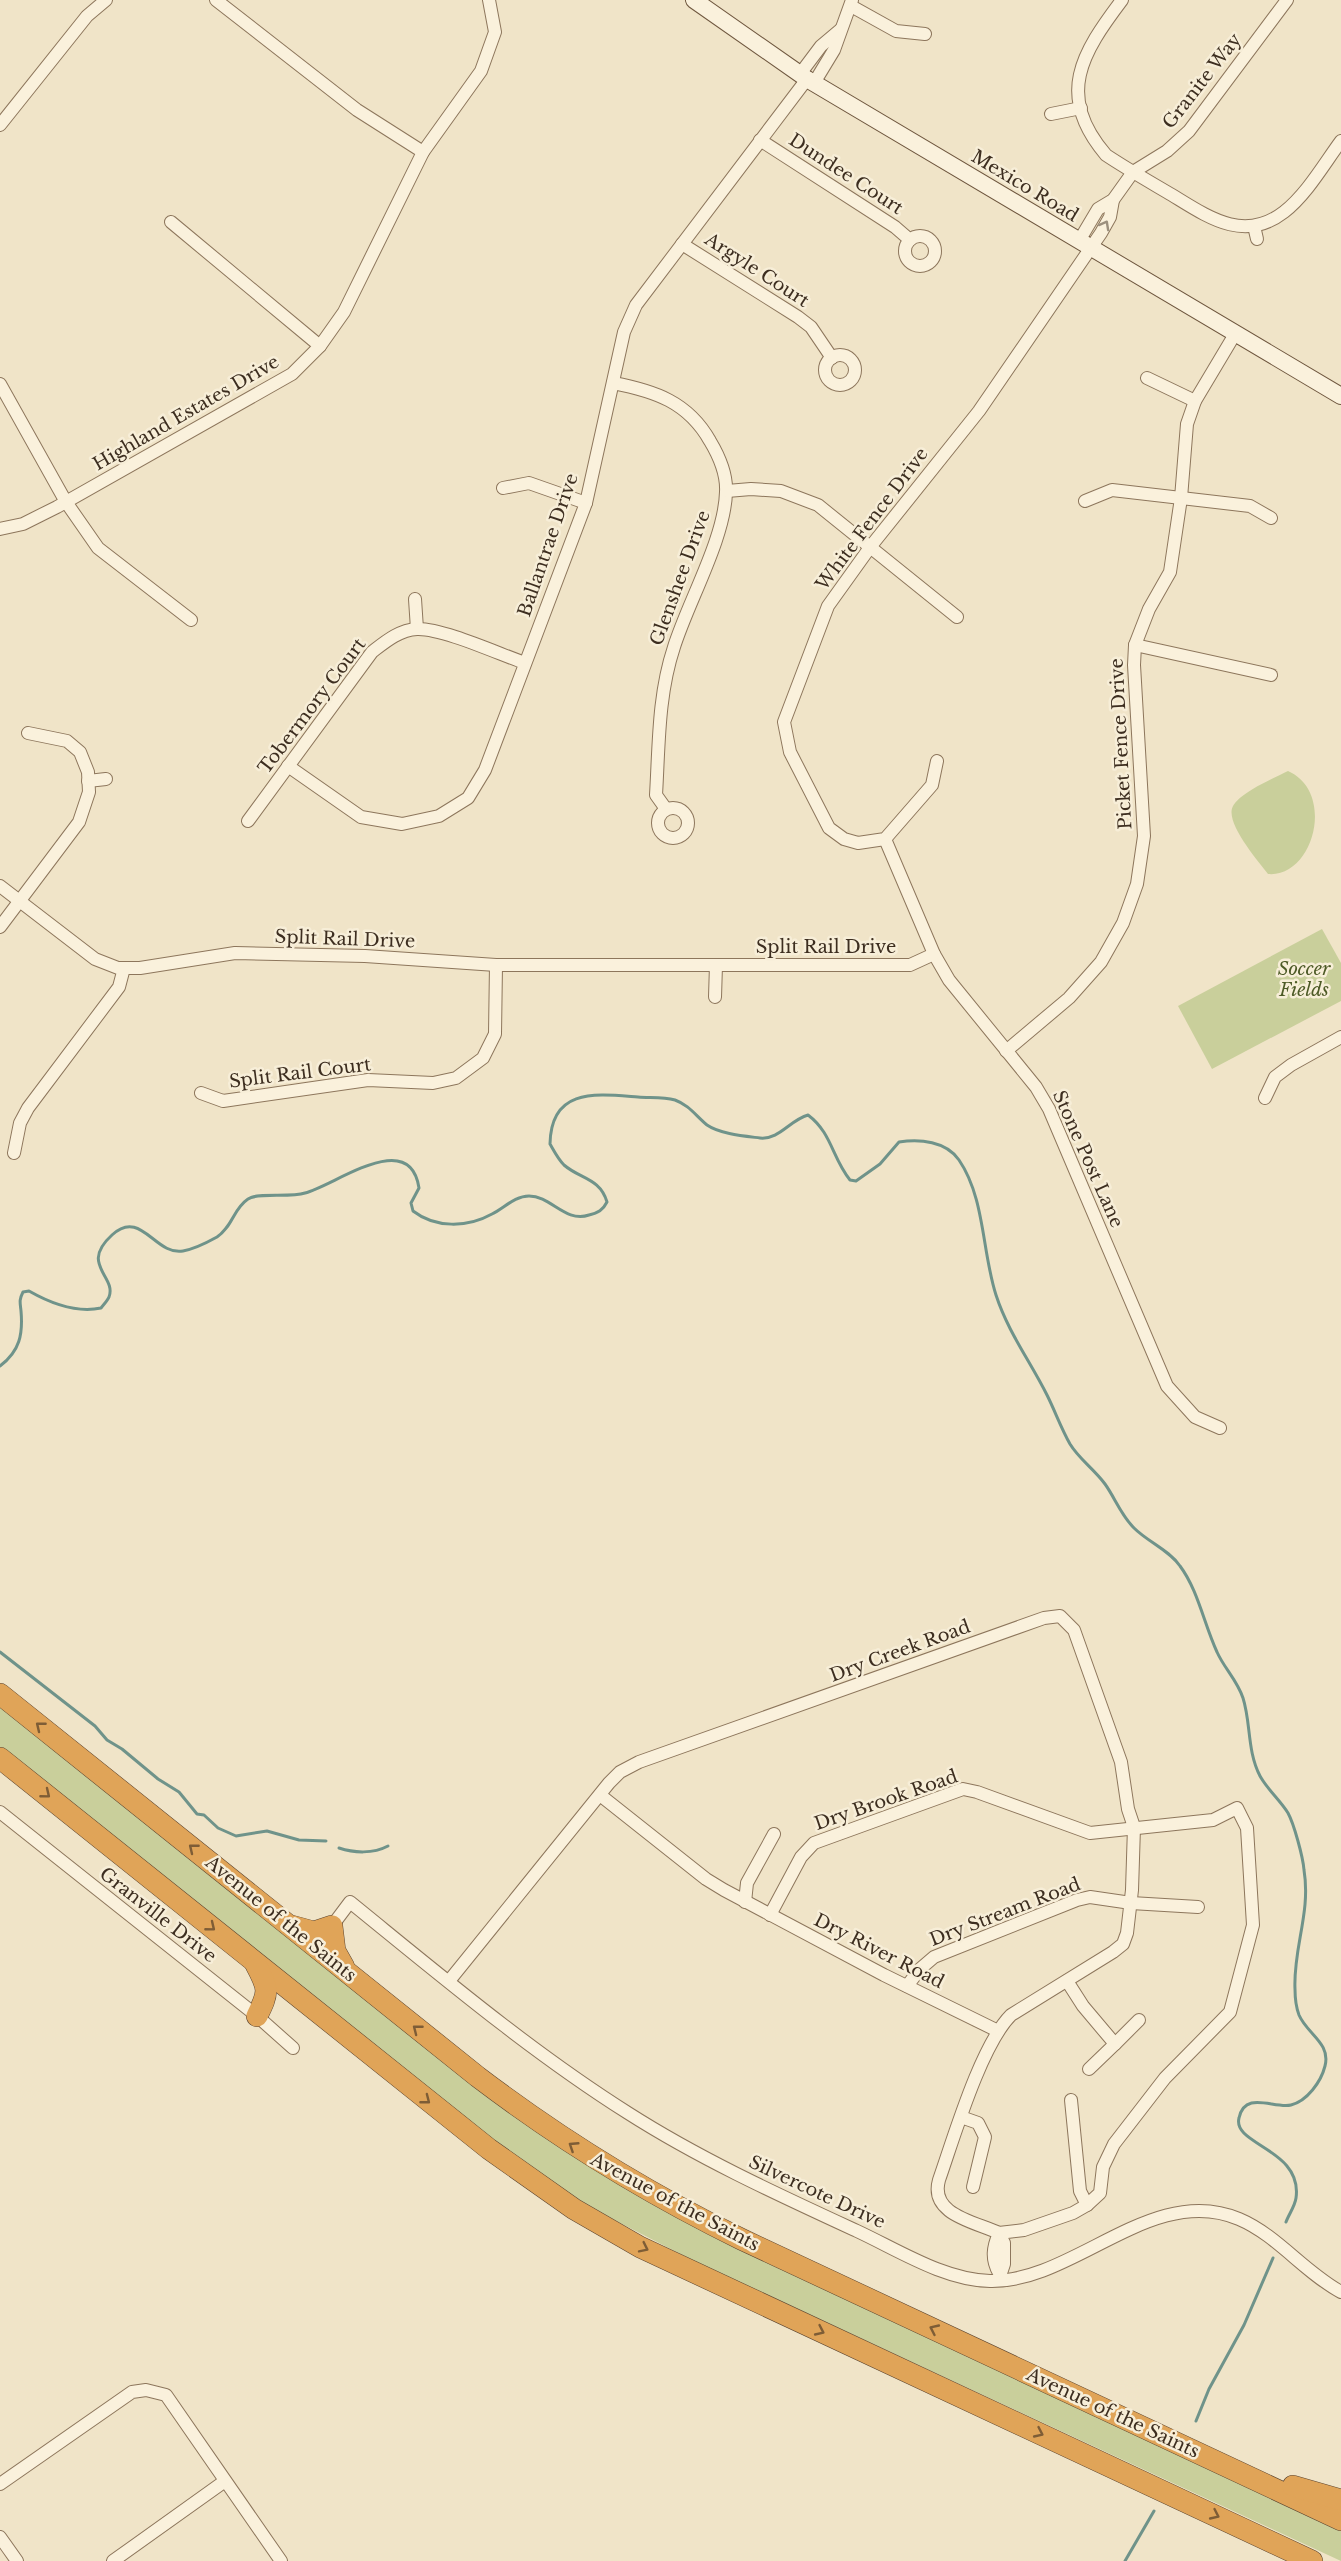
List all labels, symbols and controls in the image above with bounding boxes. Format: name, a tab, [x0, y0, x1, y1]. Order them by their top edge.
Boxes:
street label: Granite Way	[1158, 29, 1246, 133]
street label: Dundee Court	[785, 129, 907, 219]
street label: Mexico Road	[967, 145, 1083, 227]
one-way arrow	[1098, 221, 1109, 231]
street label: Argyle Court	[700, 228, 813, 312]
street label: Highland Estates Drive	[89, 351, 283, 475]
street label: White Fence Drive	[811, 443, 933, 595]
street label: Ballantrae Drive	[513, 470, 583, 620]
street label: Glenshee Drive	[645, 508, 715, 648]
street label: Tobermory Court	[254, 634, 370, 778]
street label: Picket Fence Drive	[1106, 658, 1136, 830]
street label: Split Rail Drive	[274, 926, 416, 952]
street label: Split Rail Drive	[756, 936, 896, 958]
park label: Soccer Fields	[1278, 958, 1331, 1001]
street label: Split Rail Court	[228, 1053, 372, 1093]
street label: Stone Post Lane	[1048, 1087, 1128, 1231]
street label: Dry Creek Road	[827, 1615, 973, 1687]
one-way arrow	[36, 1723, 47, 1734]
street label: Dry Brook Road	[811, 1765, 961, 1835]
one-way arrow	[39, 1787, 50, 1798]
one-way arrow	[188, 1845, 199, 1856]
street label: Avenue of the Saints	[200, 1851, 361, 1987]
street label: Granville Drive	[95, 1863, 221, 1967]
street label: Dry Stream Road	[926, 1873, 1084, 1951]
street label: Dry River Road	[810, 1909, 948, 1993]
one-way arrow	[204, 1920, 215, 1931]
one-way arrow	[413, 2025, 424, 2036]
one-way arrow	[420, 2092, 431, 2103]
one-way arrow	[569, 2141, 579, 2153]
street label: Avenue of the Saints	[586, 2148, 763, 2256]
street label: Silvercote Drive	[745, 2151, 889, 2233]
one-way arrow	[637, 2241, 648, 2253]
one-way arrow	[814, 2324, 825, 2336]
one-way arrow	[929, 2325, 940, 2337]
street label: Avenue of the Saints	[1022, 2363, 1203, 2463]
one-way arrow	[1032, 2425, 1043, 2437]
one-way arrow	[1209, 2508, 1220, 2520]

